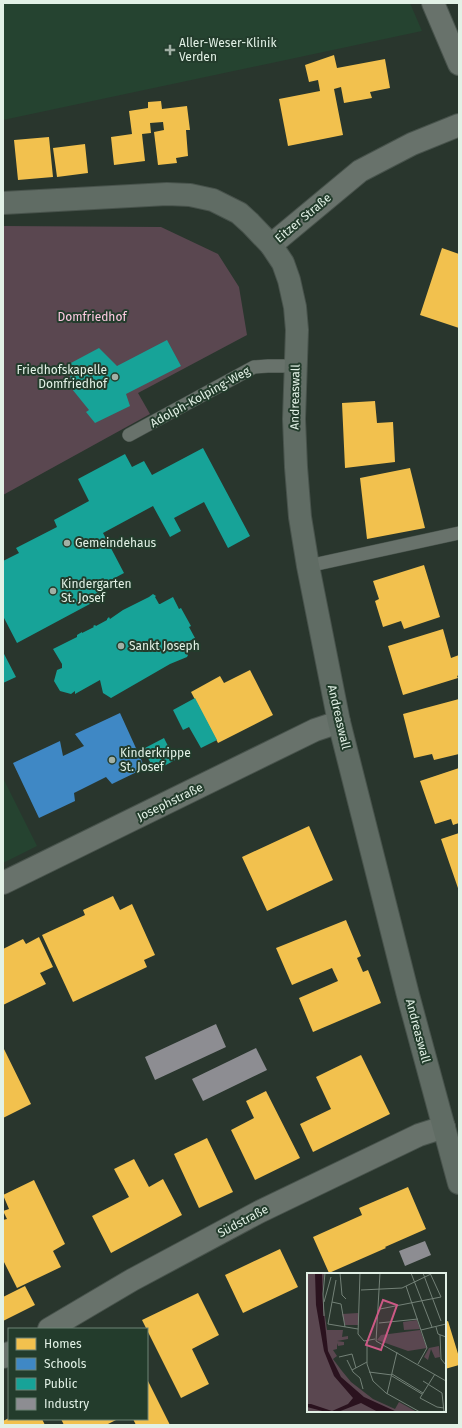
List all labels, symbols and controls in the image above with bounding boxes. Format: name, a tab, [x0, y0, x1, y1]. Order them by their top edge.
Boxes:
place label: Aller-Weser-Klinik Verden	[179, 36, 277, 64]
marker: Aller-Weser-Klinik Verden	[164, 44, 176, 56]
street label: Eitzer Straße	[272, 190, 334, 246]
park label: Domfriedhof	[58, 310, 127, 324]
place label: Friedhofskapelle Domfriedhof	[17, 363, 108, 391]
street label: Adolph-Kolping-Weg	[148, 363, 253, 430]
street label: Andreaswall	[287, 364, 303, 430]
marker: Friedhofskapelle Domfriedhof	[110, 372, 120, 382]
place label: Gemeindehaus	[75, 536, 157, 550]
marker: Gemeindehaus	[62, 538, 72, 548]
place label: Kindergarten St. Josef	[61, 577, 132, 605]
marker: Kindergarten St. Josef	[48, 586, 58, 596]
place label: Sankt Joseph	[129, 639, 200, 653]
marker: Sankt Joseph	[116, 641, 126, 651]
street label: Andreaswall	[325, 683, 353, 751]
place label: Kinderkrippe St. Josef	[120, 746, 191, 774]
marker: Kinderkrippe St. Josef	[107, 755, 117, 765]
street label: Josephstraße	[135, 780, 205, 824]
street label: Andreaswall	[403, 998, 433, 1065]
street label: Südstraße	[215, 1202, 271, 1240]
inset map	[307, 1273, 446, 1412]
legend	[8, 1328, 148, 1420]
text: Homes	[44, 1337, 82, 1351]
text: Schools	[44, 1357, 87, 1371]
text: Public	[44, 1377, 78, 1391]
text: Industry	[44, 1397, 89, 1411]

